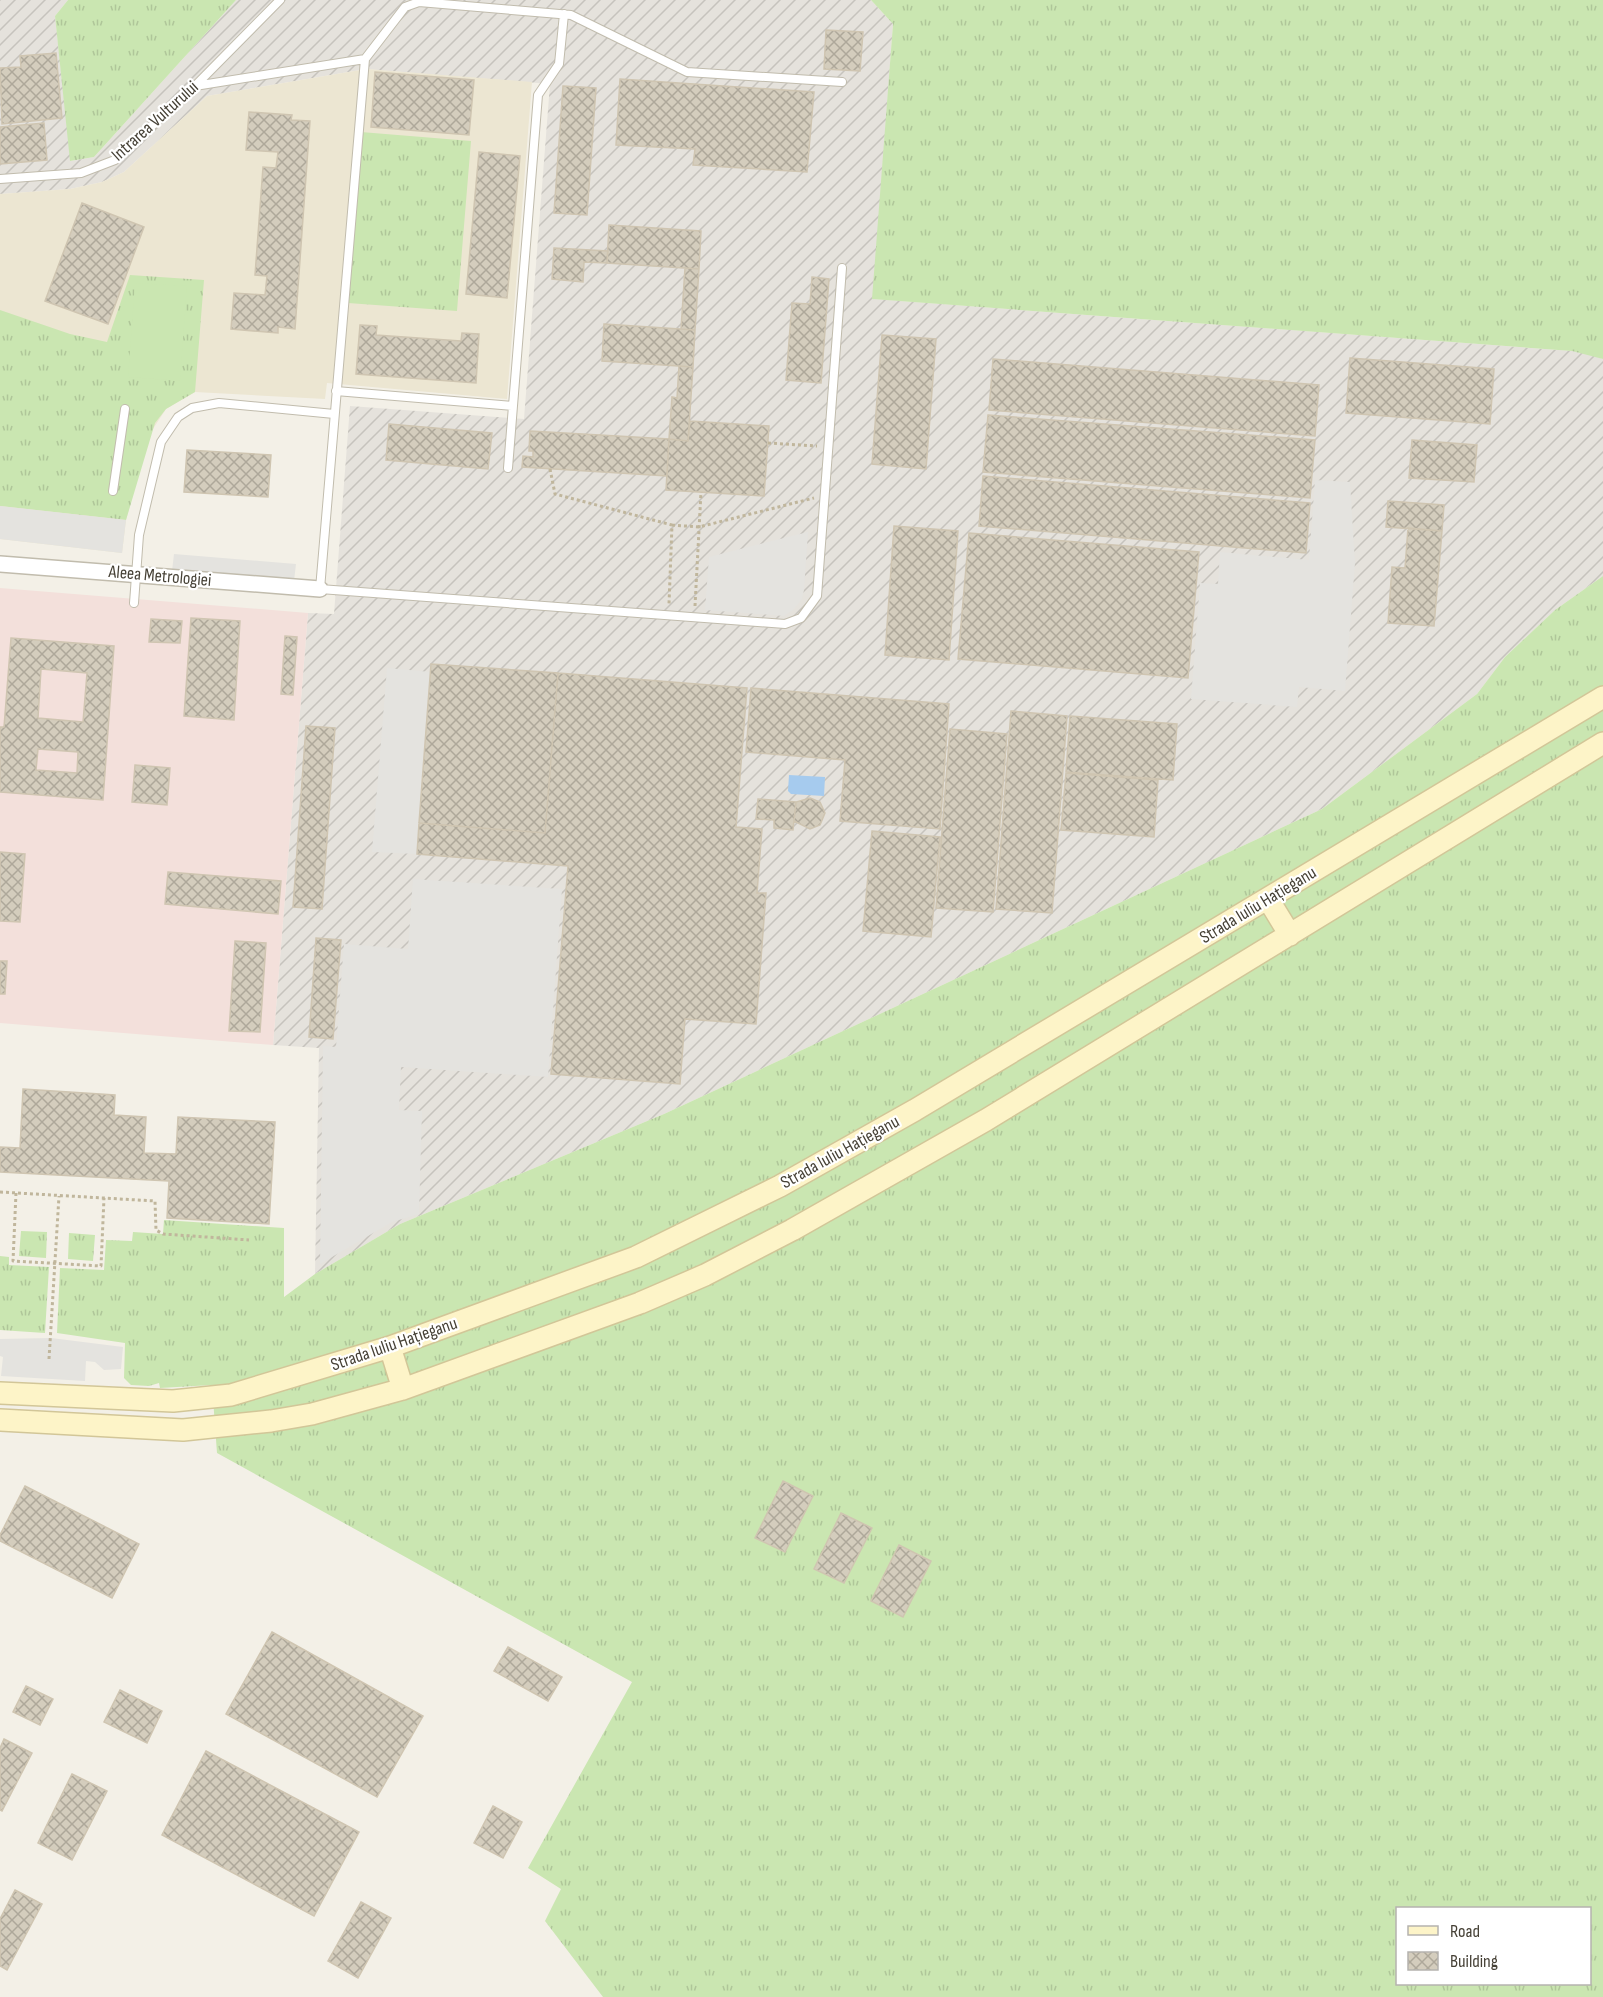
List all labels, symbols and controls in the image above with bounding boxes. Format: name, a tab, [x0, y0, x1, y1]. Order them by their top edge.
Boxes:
street label: Intrarea Vulturului	[107, 77, 203, 165]
street label: Aleea Metrologiei	[107, 561, 212, 591]
street label: Strada Iuliu Hațieganu	[1196, 862, 1320, 948]
street label: Strada Iuliu Hațieganu	[777, 1111, 903, 1193]
street label: Strada Iuliu Hațieganu	[328, 1313, 460, 1375]
legend	[1396, 1907, 1591, 1985]
text: Road	[1450, 1921, 1480, 1942]
text: Building	[1450, 1951, 1498, 1972]

